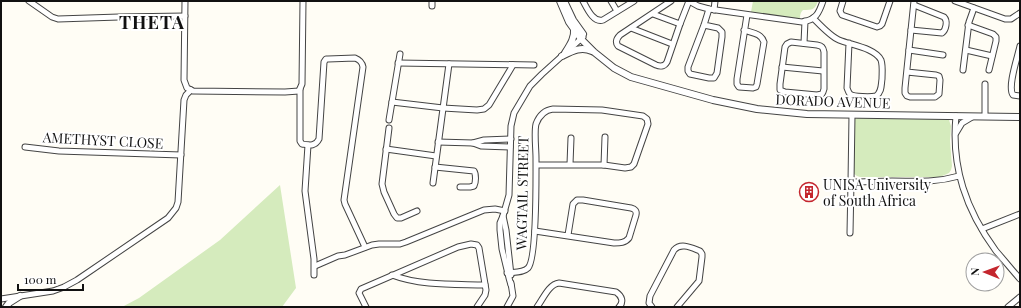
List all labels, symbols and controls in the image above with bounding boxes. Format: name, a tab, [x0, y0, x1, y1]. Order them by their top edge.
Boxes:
district label: THETA	[119, 10, 185, 34]
street label: DORADO AVENUE	[775, 90, 891, 112]
street label: AMETHYST CLOSE	[41, 127, 164, 153]
street label: WAGTAIL STREET	[511, 135, 533, 251]
place label: UNISA University of South Africa	[823, 175, 931, 210]
building icon: UNISA University of South Africa	[798, 181, 820, 203]
north arrow	[965, 252, 1005, 292]
scale bar	[18, 266, 83, 292]
text: N	[967, 268, 982, 276]
text: 100 m	[24, 271, 57, 287]

